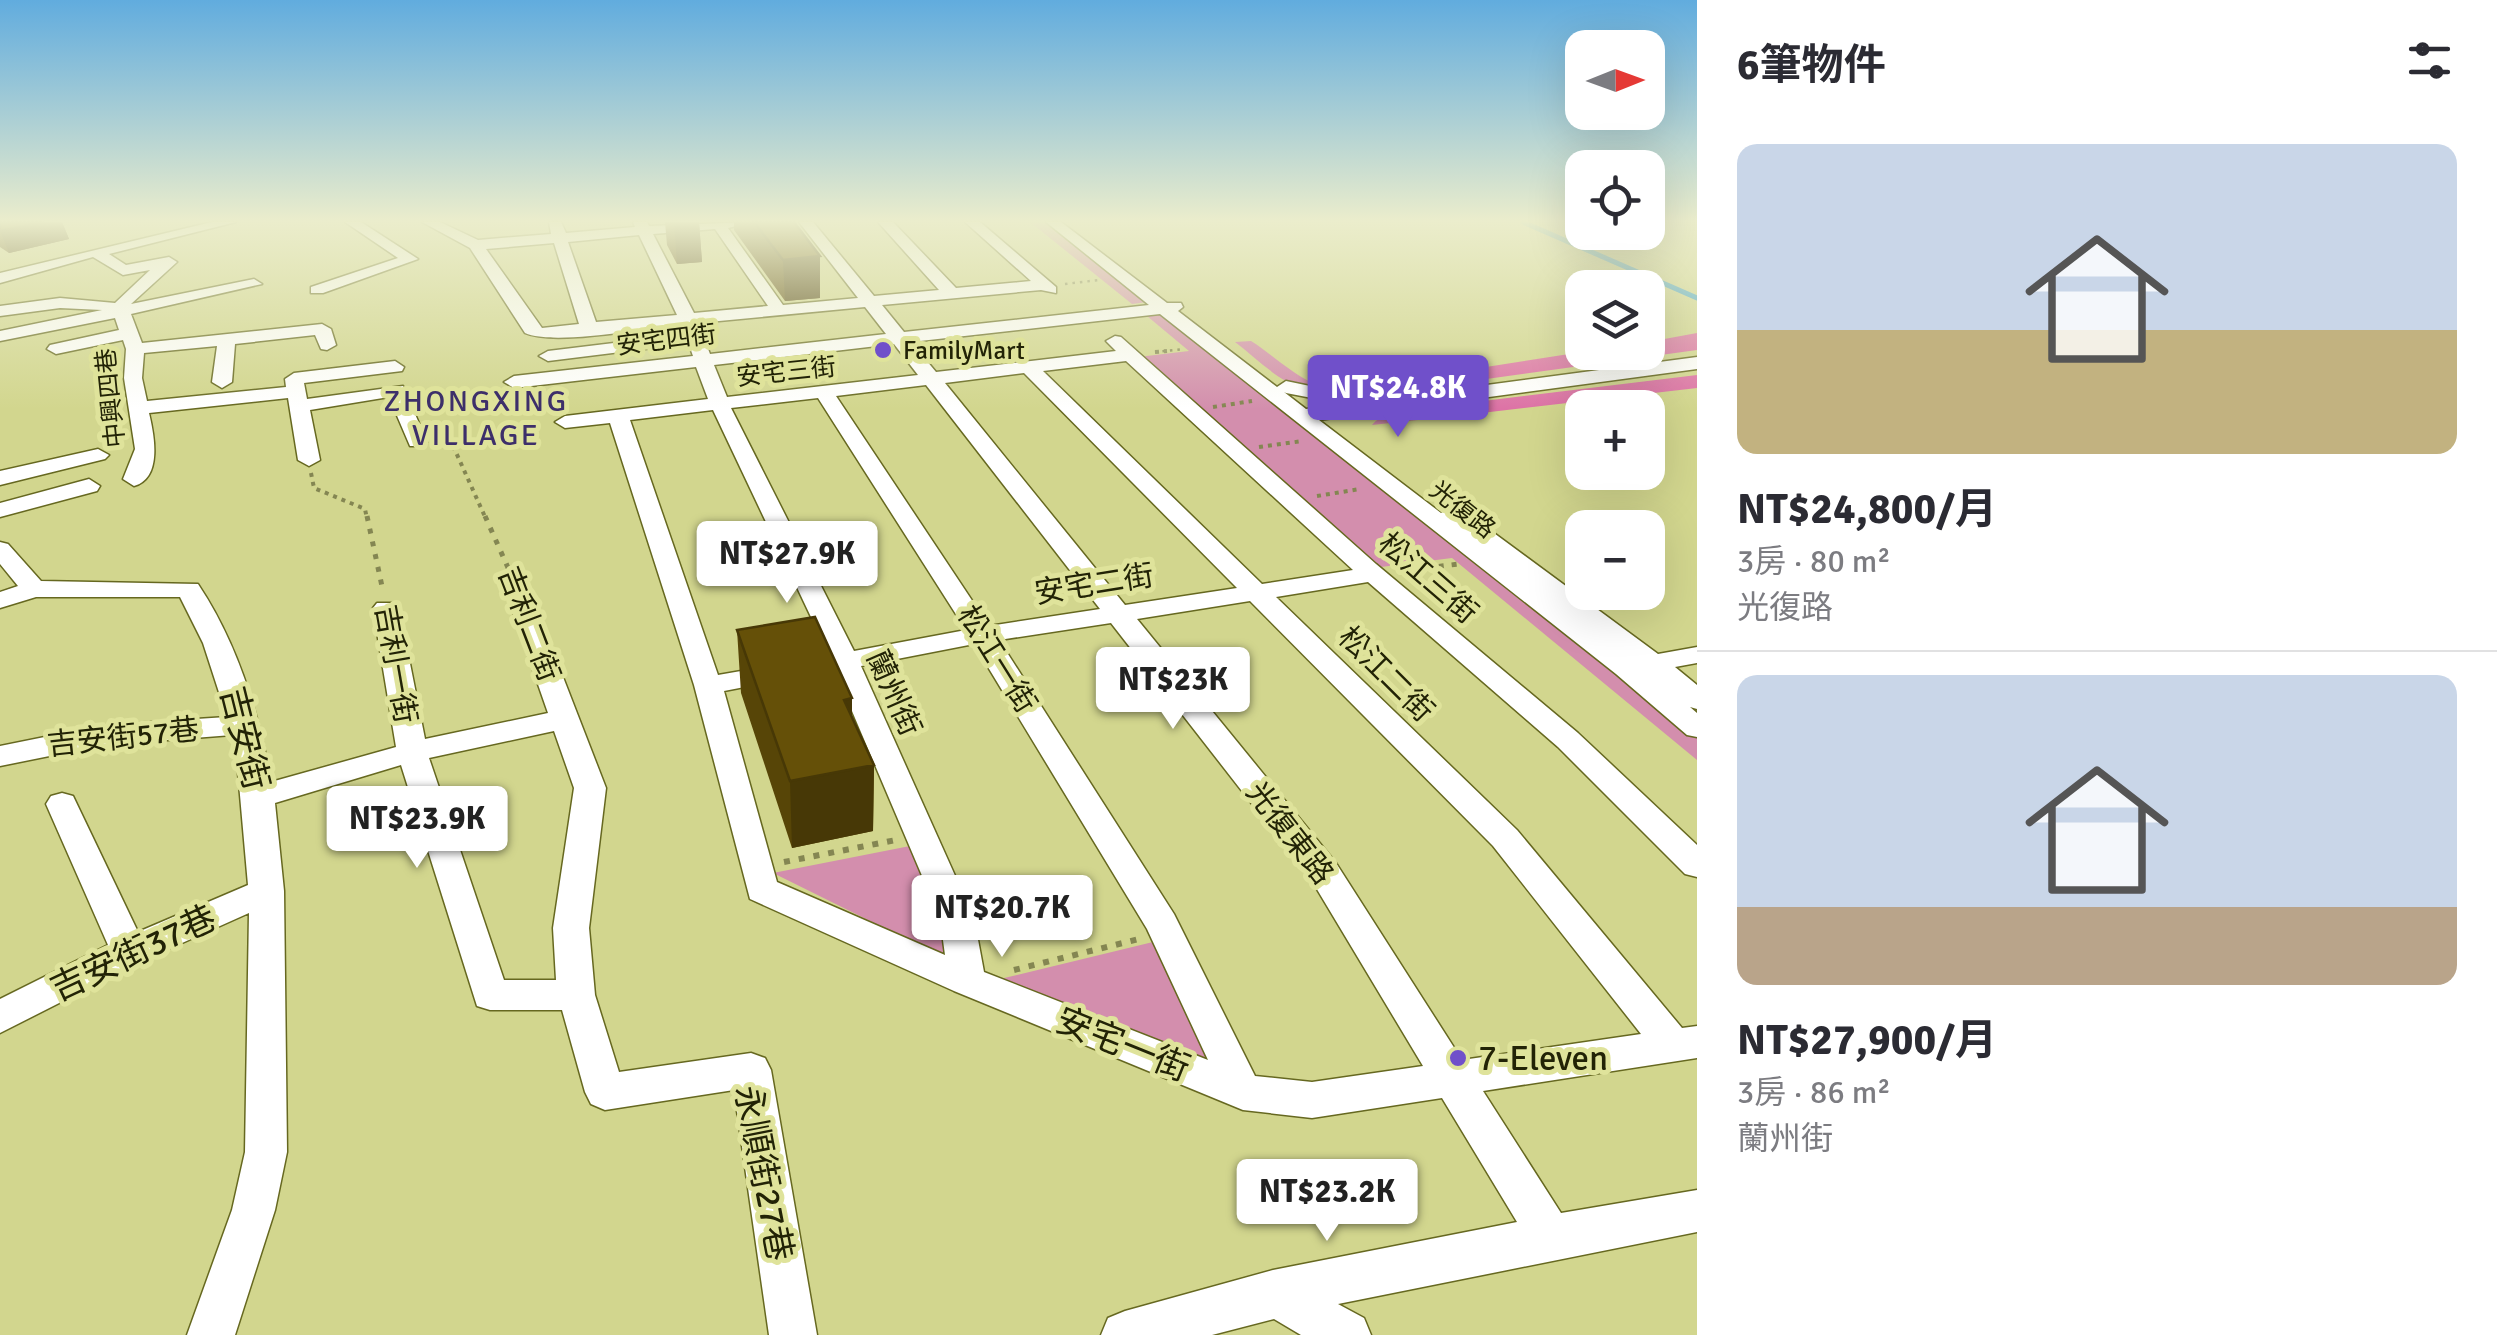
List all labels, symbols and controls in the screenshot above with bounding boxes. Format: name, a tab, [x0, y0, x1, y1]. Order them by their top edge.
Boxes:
north arrow	[1565, 30, 1665, 130]
map controls	[1565, 30, 1665, 610]
icon: filters	[2402, 33, 2457, 88]
text: 6筆物件	[1737, 40, 1886, 91]
button: locate	[1565, 150, 1665, 250]
icon: home	[2007, 209, 2187, 389]
button: layers	[1565, 270, 1665, 370]
street label: 安宅四街	[615, 318, 718, 361]
place label: FamilyMart	[903, 335, 1025, 366]
marker: FamilyMart	[872, 339, 894, 361]
street label: 中興四巷	[90, 347, 131, 449]
street label: 安宅三街	[735, 351, 837, 392]
pin: NT$24.8K	[1295, 355, 1501, 440]
text: NT$24.8K	[1330, 368, 1466, 407]
district label: ZHONGXING VILLAGE	[383, 383, 569, 454]
button: +	[1565, 390, 1665, 490]
street label: 光復路	[1424, 474, 1502, 545]
text: NT$24,800/月	[1737, 484, 1997, 535]
button: −	[1565, 510, 1665, 610]
pin: NT$27.9K	[684, 521, 890, 606]
street label: 松江三街	[1370, 525, 1485, 632]
text: NT$27.9K	[719, 534, 855, 573]
text: 3房 · 80 m²	[1737, 542, 1891, 581]
street label: 安宅二街	[1032, 557, 1156, 612]
street label: 吉利二街	[490, 562, 567, 687]
text: 光復路	[1737, 588, 1833, 627]
street label: 松江一街	[949, 599, 1044, 720]
street label: 吉利一街	[367, 602, 424, 726]
street label: 松江二街	[1330, 619, 1441, 730]
street label: 蘭州街	[858, 645, 929, 742]
pin: NT$23K	[1092, 647, 1254, 732]
text: NT$23K	[1118, 660, 1228, 699]
street label: 吉安街	[211, 682, 278, 794]
street label: 吉安街57巷	[45, 711, 201, 764]
icon: home	[2007, 740, 2187, 920]
street label: 光復東路	[1238, 775, 1341, 892]
pin: NT$23.9K	[314, 786, 520, 871]
text: NT$23.9K	[349, 799, 485, 838]
pin: NT$20.7K	[899, 875, 1105, 960]
text: NT$20.7K	[934, 888, 1070, 927]
street label: 吉安街37巷	[44, 896, 223, 1011]
street label: 安宅一街	[1050, 998, 1196, 1091]
text: NT$27,900/月	[1737, 1015, 1997, 1066]
place label: 7-Eleven	[1478, 1037, 1608, 1080]
marker: 7-Eleven	[1447, 1047, 1469, 1069]
text: 3房 · 86 m²	[1737, 1073, 1891, 1112]
street label: 永順街27巷	[725, 1082, 802, 1264]
text: 蘭州街	[1737, 1119, 1833, 1158]
pin: NT$23.2K	[1224, 1159, 1430, 1244]
text: NT$23.2K	[1259, 1172, 1395, 1211]

